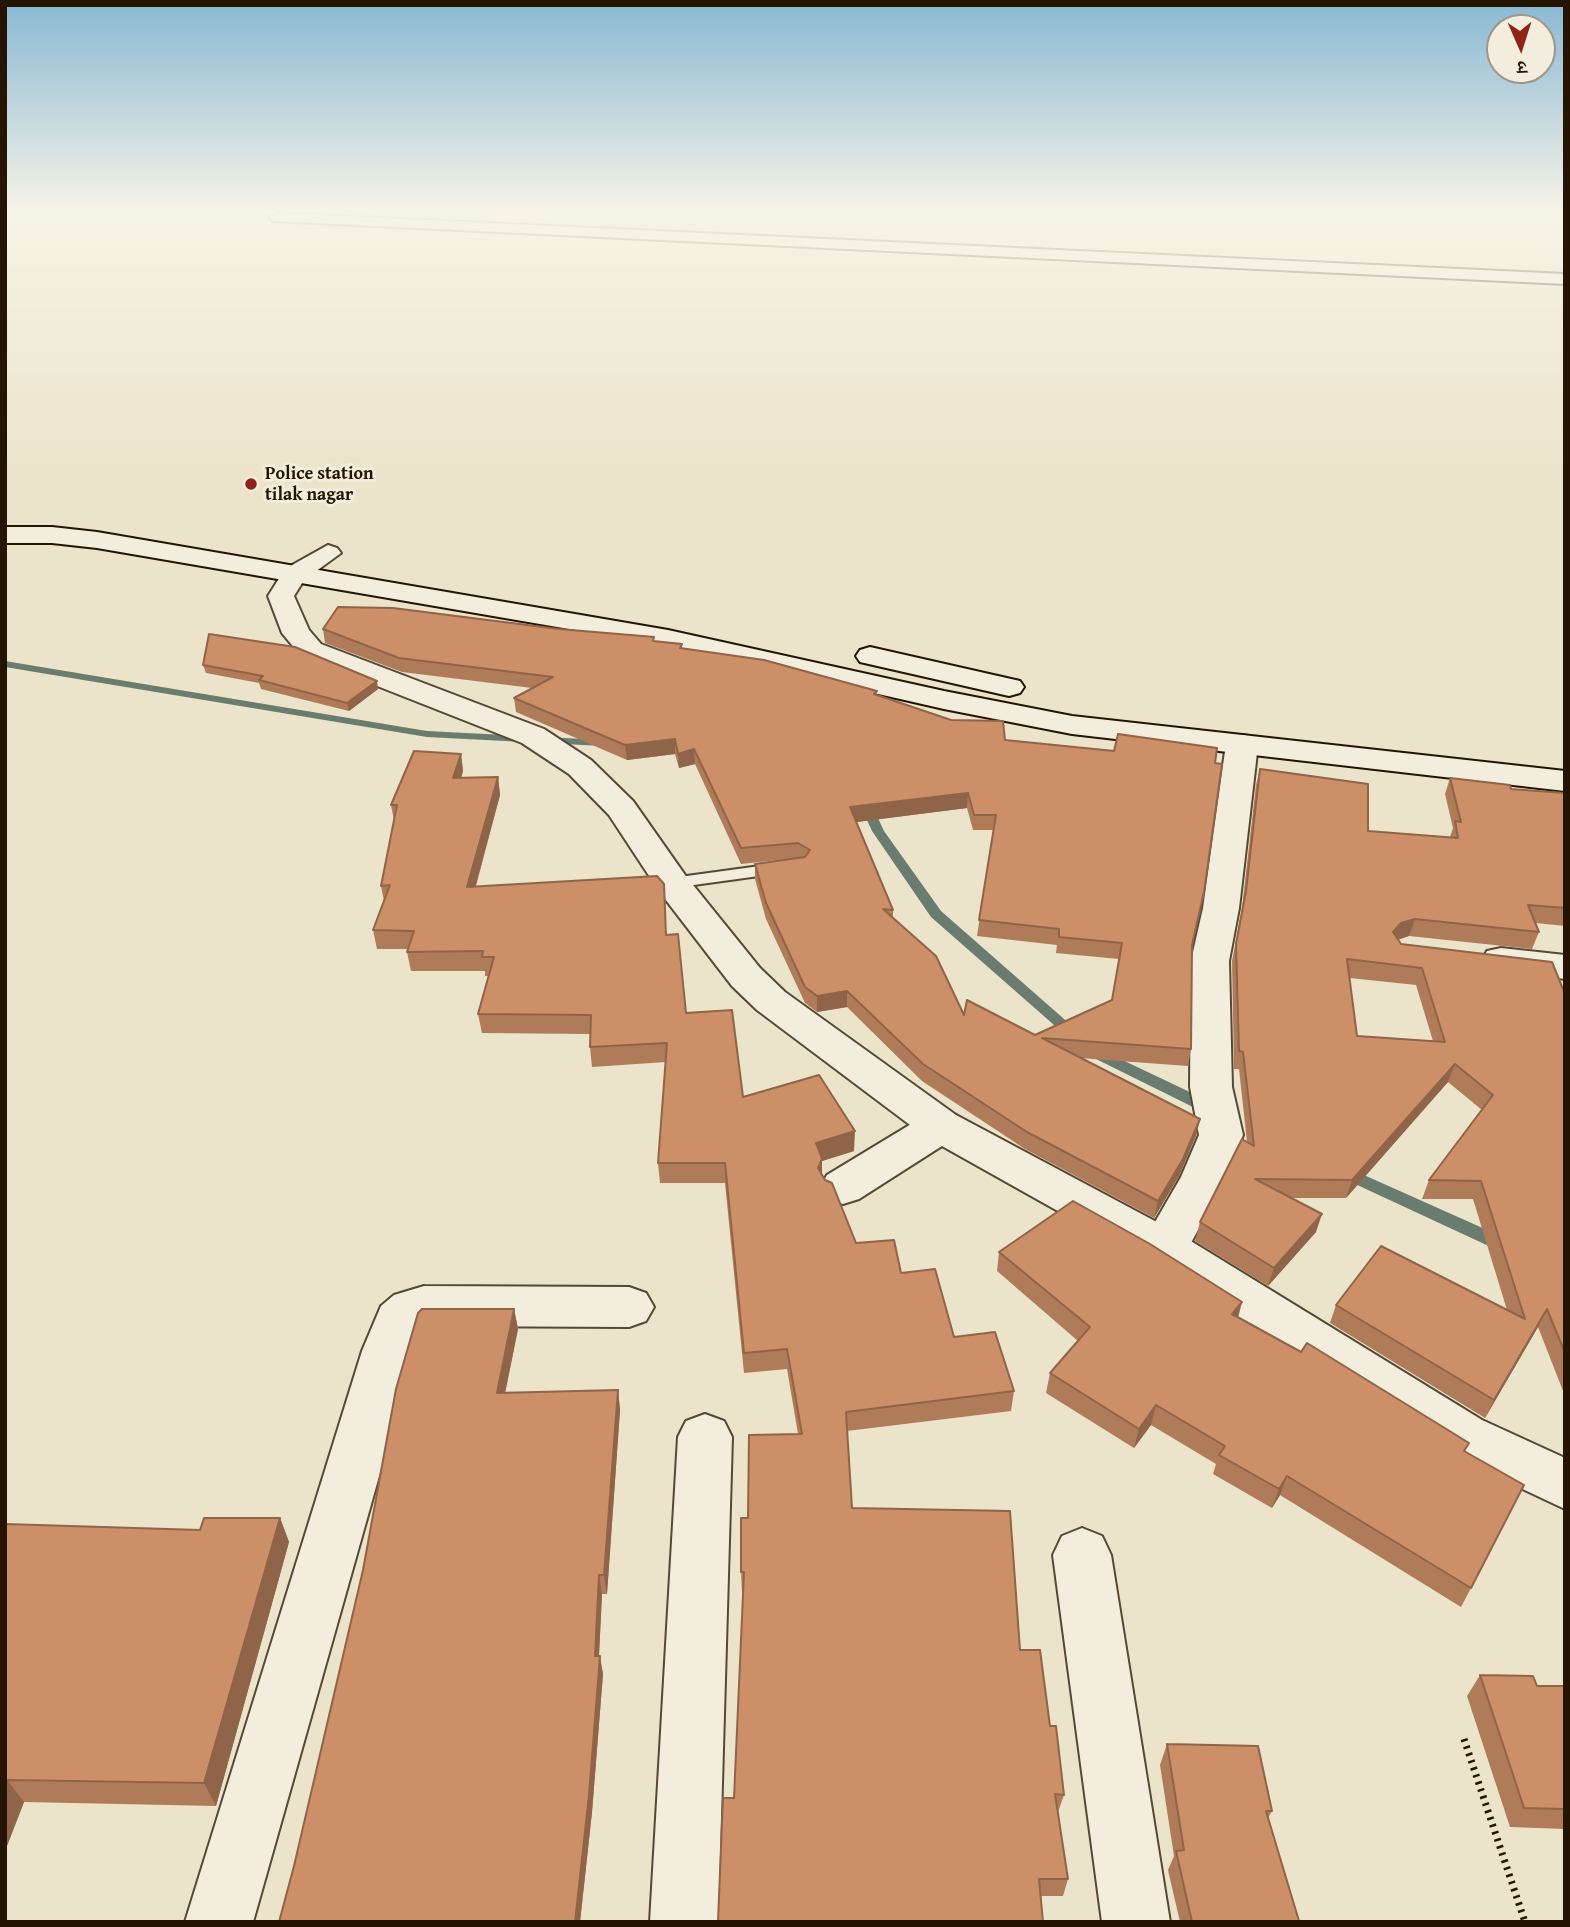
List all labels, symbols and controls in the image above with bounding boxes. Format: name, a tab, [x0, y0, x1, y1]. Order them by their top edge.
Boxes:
north arrow	[1486, 14, 1556, 84]
text: उ	[1516, 54, 1528, 82]
place label: Police station tilak nagar	[265, 463, 374, 505]
marker: Police station tilak nagar	[243, 476, 259, 492]

